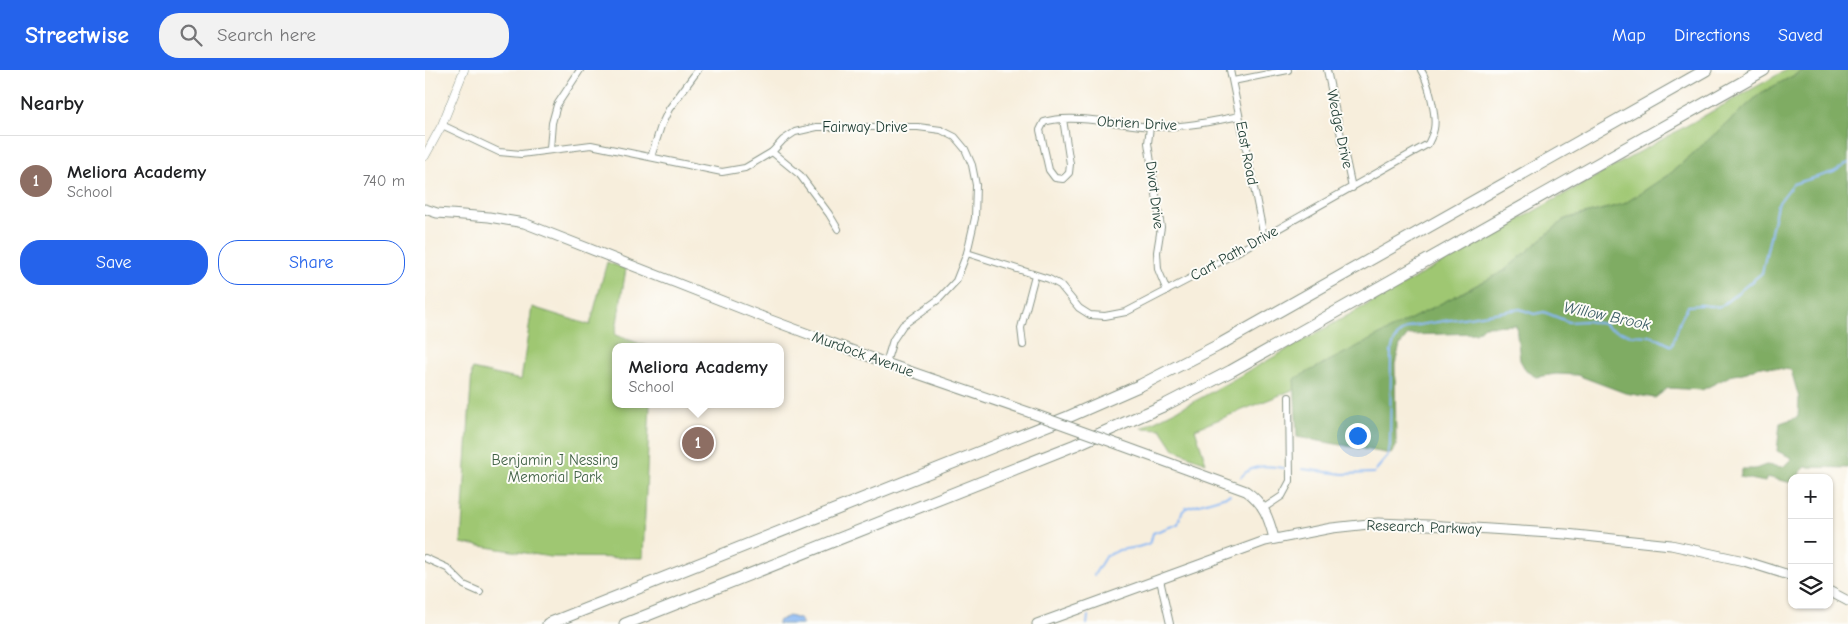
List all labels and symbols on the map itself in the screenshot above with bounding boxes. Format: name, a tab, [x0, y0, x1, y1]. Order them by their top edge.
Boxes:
street label: Wedge Drive	[1323, 88, 1357, 171]
street label: Obrien Drive	[1097, 112, 1178, 134]
street label: Fairway Drive	[822, 118, 908, 136]
street label: East Road	[1232, 120, 1262, 186]
street label: Divot Drive	[1142, 160, 1168, 230]
street label: Cart Path Drive	[1187, 221, 1281, 284]
water label: Willow Brook	[1562, 298, 1652, 334]
street label: Murdock Avenue	[810, 327, 917, 381]
your location	[1345, 423, 1371, 449]
pin: 1	[682, 424, 714, 462]
park label: Benjamin J Nessing Memorial Park	[492, 451, 618, 486]
street label: Research Parkway	[1366, 516, 1482, 538]

